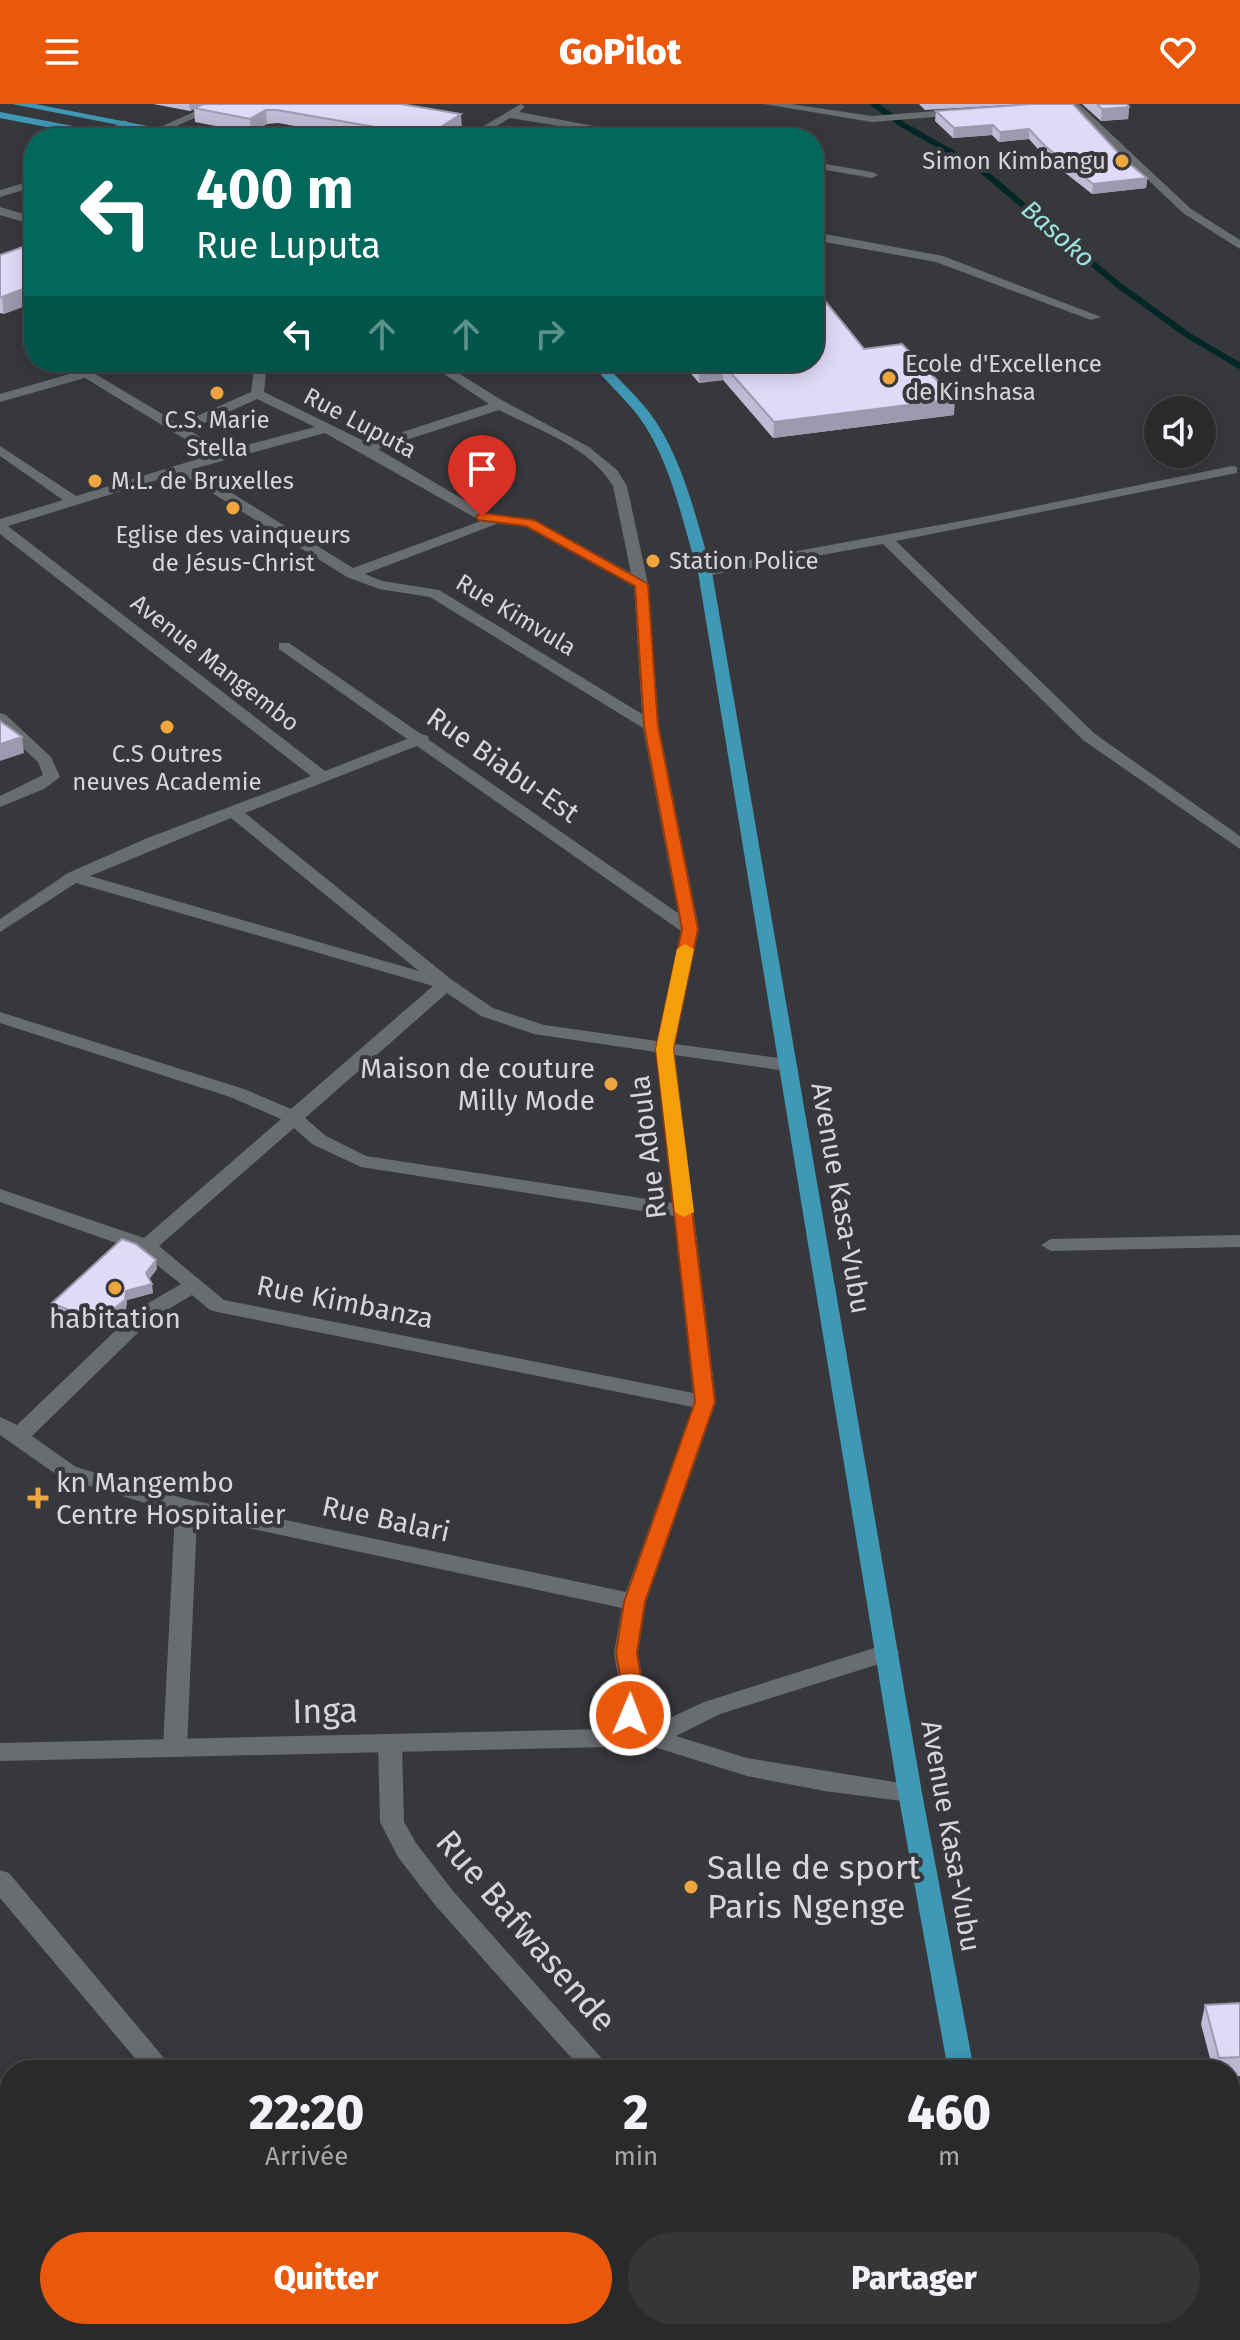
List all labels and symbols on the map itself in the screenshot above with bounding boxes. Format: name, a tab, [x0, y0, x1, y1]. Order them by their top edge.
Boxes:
place label: Simon Kimbangu	[922, 147, 1106, 175]
marker: Simon Kimbangu	[1113, 152, 1131, 170]
water label: Basoko	[1015, 194, 1101, 274]
place label: Ecole d'Excellence de Kinshasa	[905, 350, 1102, 406]
marker: Ecole d'Excellence de Kinshasa	[880, 369, 898, 387]
street label: Rue Luputa	[299, 382, 421, 464]
marker: C.S. Marie Stella	[208, 384, 226, 402]
place label: C.S. Marie Stella	[164, 406, 270, 462]
pin	[448, 435, 516, 517]
place label: M.L. de Bruxelles	[111, 467, 294, 495]
marker: M.L. de Bruxelles	[86, 472, 104, 490]
marker: Eglise des vainqueurs de Jésus-Christ	[224, 499, 242, 517]
place label: Eglise des vainqueurs de Jésus-Christ	[115, 521, 351, 577]
place label: Station Police	[669, 547, 819, 575]
marker: Station Police	[644, 552, 662, 570]
street label: Rue Kimvula	[451, 568, 581, 662]
street label: Avenue Mangembo	[125, 589, 305, 737]
street label: Rue Biabu-Est	[421, 700, 586, 830]
marker: C.S Outres neuves Academie	[158, 718, 176, 736]
place label: C.S Outres neuves Academie	[72, 740, 262, 796]
place label: Maison de couture Milly Mode	[360, 1052, 595, 1117]
street label: Rue Adoula	[623, 1073, 673, 1221]
marker: Maison de couture Milly Mode	[602, 1075, 620, 1093]
street label: Avenue Kasa-Vubu	[804, 1080, 878, 1316]
street label: Rue Kimbanza	[254, 1269, 436, 1335]
marker: habitation	[106, 1279, 124, 1297]
place label: habitation	[49, 1302, 181, 1335]
place label: kn Mangembo Centre Hospitalier	[56, 1466, 286, 1531]
marker: kn Mangembo Centre Hospitalier	[27, 1487, 49, 1509]
street label: Rue Balari	[319, 1489, 453, 1549]
position arrow	[588, 1673, 672, 1757]
street label: Inga	[292, 1690, 358, 1732]
street label: Avenue Kasa-Vubu	[914, 1718, 988, 1954]
street label: Rue Bafwasende	[427, 1822, 625, 2040]
place label: Salle de sport Paris Ngenge	[707, 1847, 921, 1927]
marker: Salle de sport Paris Ngenge	[682, 1878, 700, 1896]

